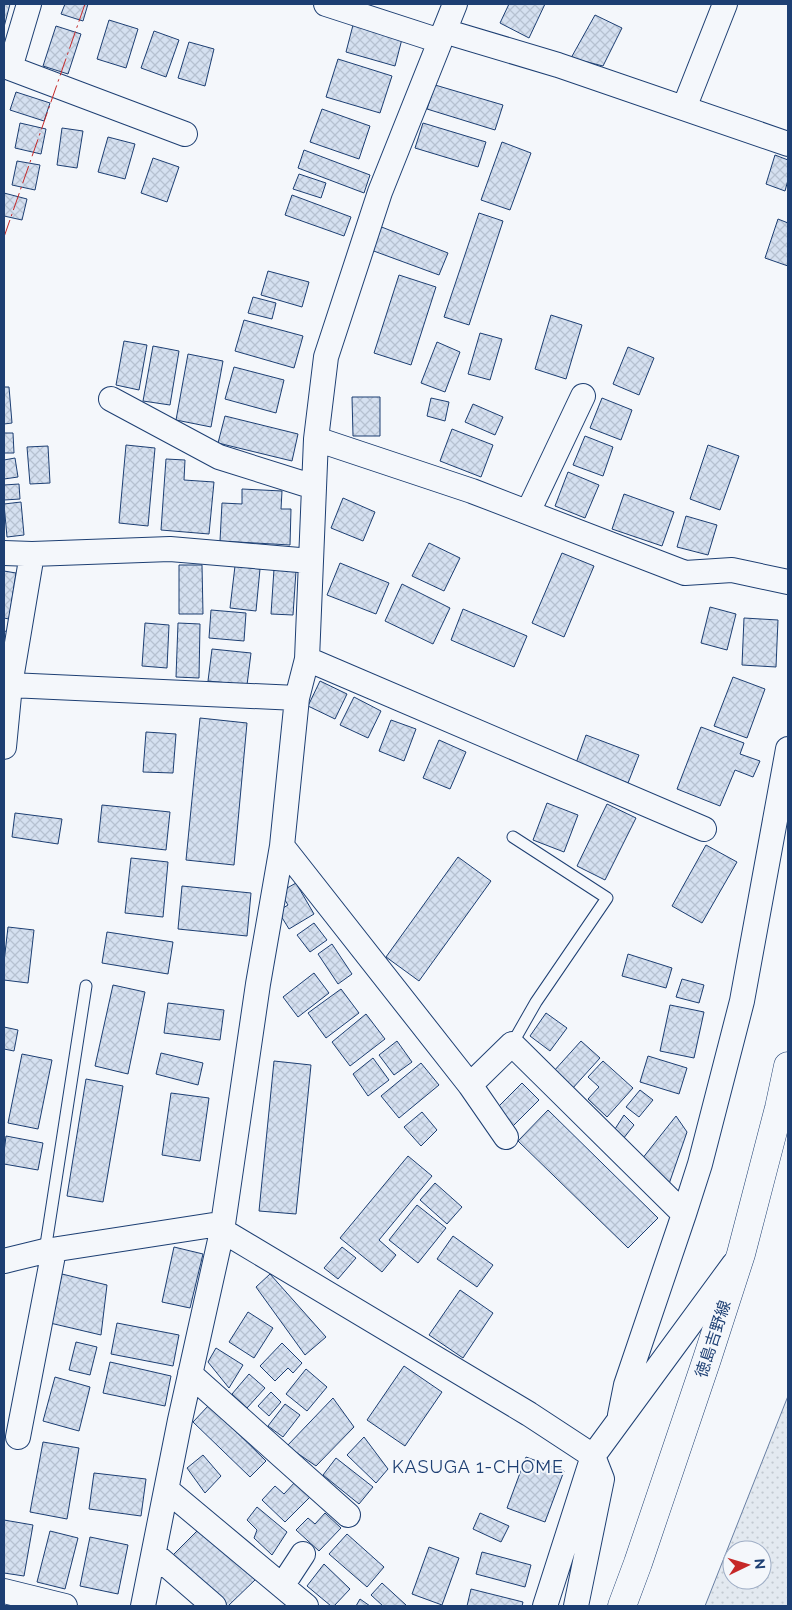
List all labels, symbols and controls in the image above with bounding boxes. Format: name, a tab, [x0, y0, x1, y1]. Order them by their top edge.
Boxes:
street label: 徳島吉野線	[692, 1298, 734, 1380]
district label: KASUGA 1-CHOME	[392, 1456, 564, 1477]
north arrow	[722, 1540, 772, 1590]
text: N	[752, 1558, 768, 1570]

